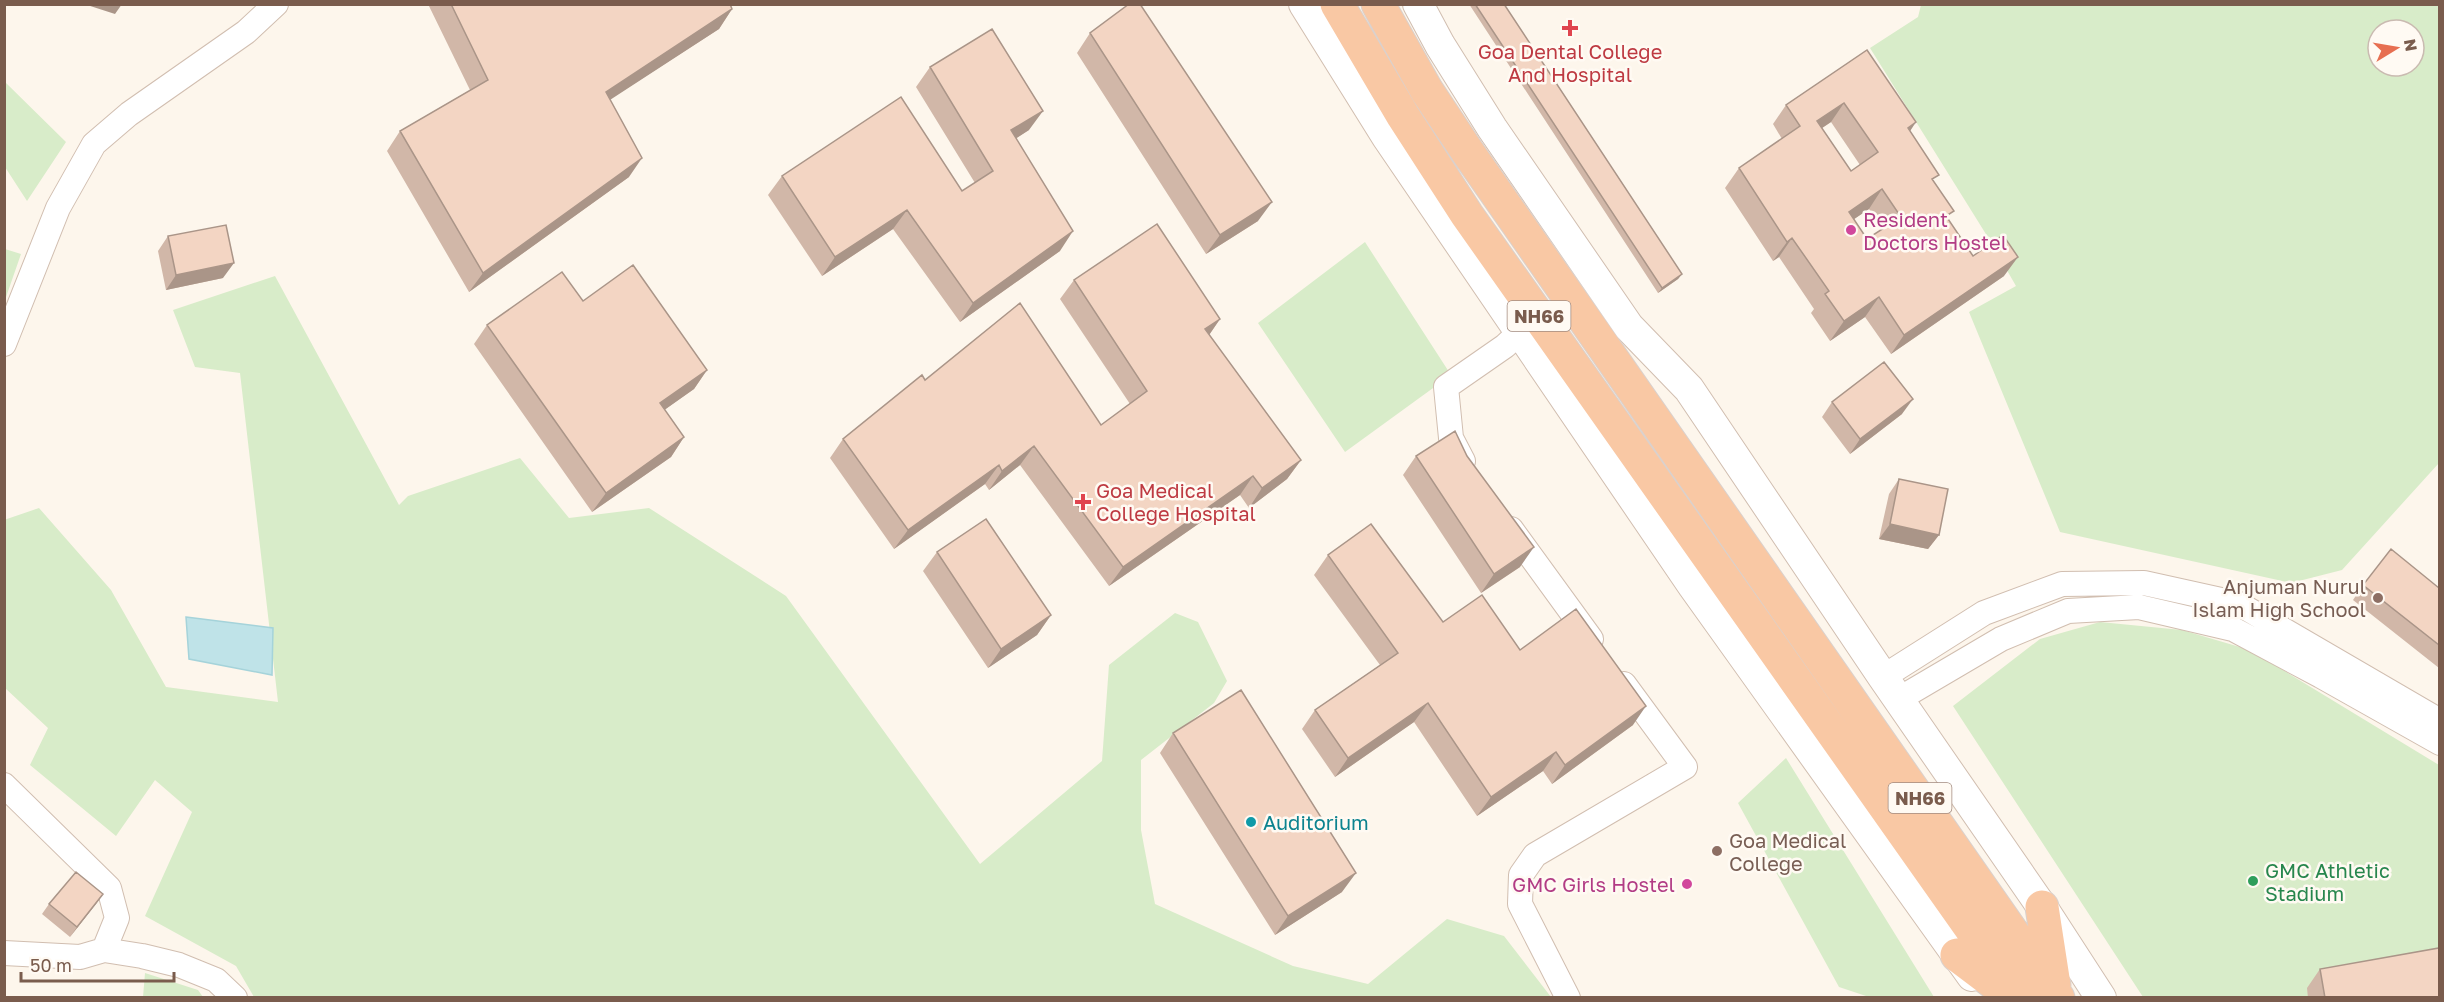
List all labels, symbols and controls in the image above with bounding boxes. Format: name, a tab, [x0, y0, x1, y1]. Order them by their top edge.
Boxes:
north arrow	[2366, 18, 2426, 78]
marker: Goa Dental College And Hospital	[1561, 19, 1579, 37]
text: N	[2400, 37, 2422, 53]
place label: Goa Dental College And Hospital	[1478, 39, 1662, 86]
place label: Resident Doctors Hostel	[1863, 207, 2007, 254]
marker: Resident Doctors Hostel	[1844, 223, 1858, 237]
road number: NH66	[1508, 301, 1570, 331]
place label: Goa Medical College Hospital	[1096, 478, 1256, 525]
marker: Goa Medical College Hospital	[1074, 493, 1092, 511]
place label: Anjuman Nurul Islam High School	[2192, 574, 2366, 621]
marker: Anjuman Nurul Islam High School	[2371, 591, 2385, 605]
road number: NH66	[1888, 783, 1952, 813]
place label: Auditorium	[1263, 810, 1369, 834]
marker: Auditorium	[1244, 815, 1258, 829]
place label: Goa Medical College	[1729, 828, 1846, 875]
marker: Goa Medical College	[1710, 844, 1724, 858]
place label: GMC Athletic Stadium	[2265, 858, 2390, 905]
place label: GMC Girls Hostel	[1512, 872, 1675, 896]
marker: GMC Athletic Stadium	[2246, 874, 2260, 888]
marker: GMC Girls Hostel	[1680, 877, 1694, 891]
scale bar	[21, 945, 174, 983]
text: 50 m	[30, 954, 72, 976]

